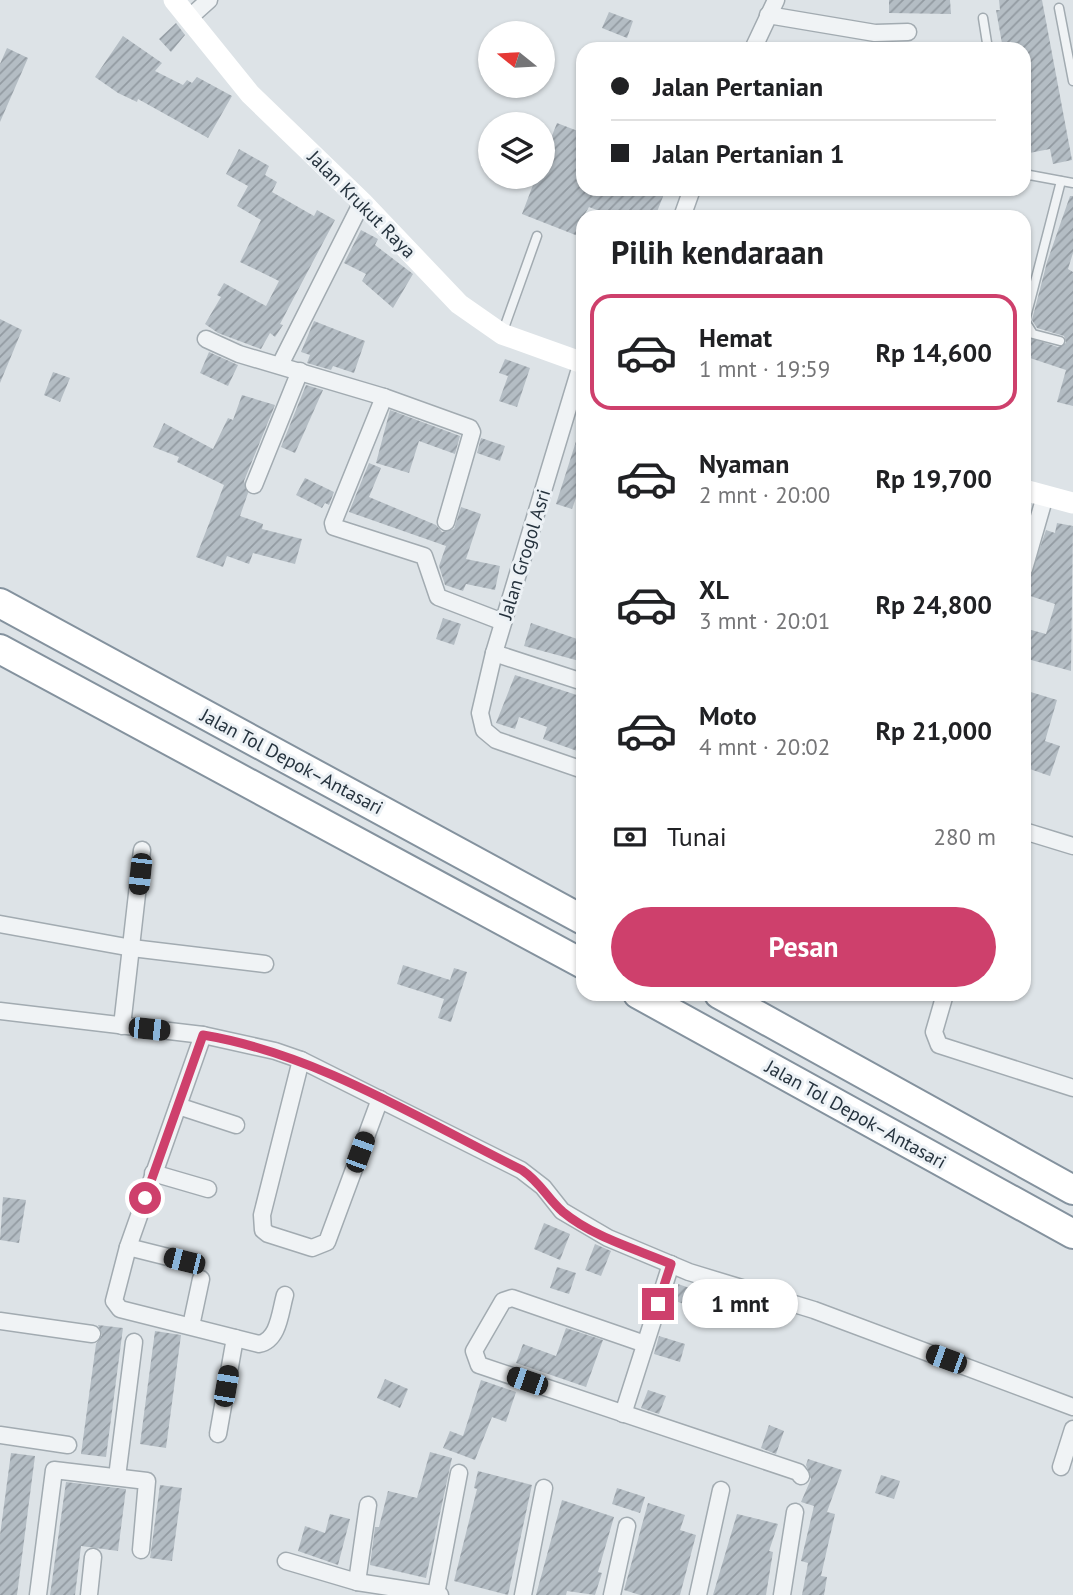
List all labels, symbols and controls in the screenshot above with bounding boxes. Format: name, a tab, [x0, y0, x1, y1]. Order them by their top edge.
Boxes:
north arrow	[478, 21, 555, 98]
map controls	[478, 21, 555, 189]
text: Jalan Pertanian	[653, 70, 823, 103]
button: layers	[478, 112, 555, 189]
text: Jalan Pertanian 1	[653, 137, 844, 170]
street label: Jalan Krukut Raya	[302, 144, 421, 263]
text: Pilih kendaraan	[611, 231, 824, 273]
icon: car	[615, 321, 678, 384]
text: Hemat	[699, 321, 772, 354]
text: Rp 14,600	[875, 336, 992, 369]
text: 1 mnt · 19:59	[699, 354, 830, 383]
icon: car	[615, 447, 678, 510]
text: Nyaman	[699, 447, 789, 480]
text: Rp 19,700	[875, 462, 992, 495]
text: 2 mnt · 20:00	[699, 480, 830, 509]
street label: Jalan Grogol Asri	[493, 486, 555, 623]
icon: car	[615, 573, 678, 636]
text: XL	[699, 573, 729, 606]
text: Rp 24,800	[875, 588, 992, 621]
text: 3 mnt · 20:01	[699, 606, 830, 635]
icon: car	[615, 699, 678, 762]
text: Moto	[699, 699, 757, 732]
street label: Jalan Tol Depok–Antasari	[196, 702, 387, 819]
text: Rp 21,000	[875, 714, 992, 747]
text: 4 mnt · 20:02	[699, 732, 830, 761]
icon: cash	[611, 818, 649, 856]
text: Tunai	[667, 820, 727, 853]
text: 280 m	[934, 822, 996, 851]
car	[128, 852, 153, 896]
button: Pesan	[611, 907, 996, 987]
car	[128, 1016, 171, 1042]
street label: Jalan Tol Depok–Antasari	[760, 1054, 951, 1174]
car	[343, 1129, 378, 1175]
route start	[129, 1182, 161, 1214]
car	[162, 1246, 207, 1276]
callout: 1 mnt	[682, 1280, 798, 1328]
route end	[642, 1288, 674, 1320]
text: 1 mnt	[711, 1289, 769, 1318]
car	[923, 1342, 970, 1376]
car	[213, 1363, 240, 1409]
car	[504, 1364, 551, 1398]

